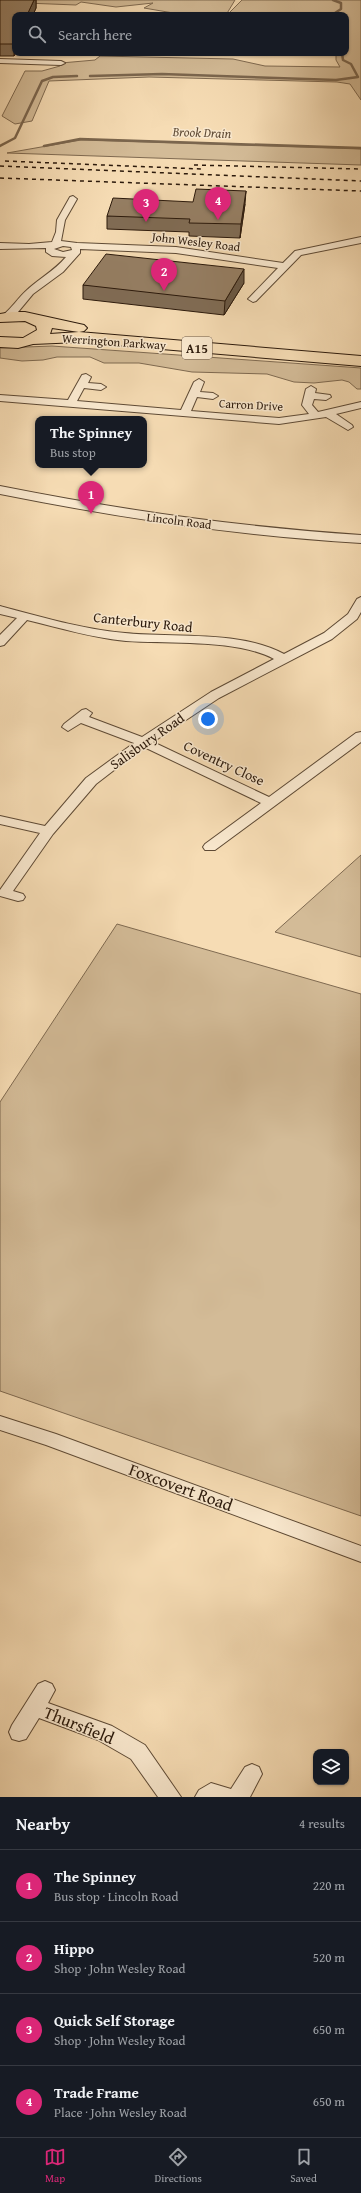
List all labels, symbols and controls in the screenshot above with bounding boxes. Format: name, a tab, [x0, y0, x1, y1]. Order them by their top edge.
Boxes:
search box	[12, 12, 349, 56]
icon: search	[26, 23, 48, 45]
text: Search here	[58, 24, 132, 45]
water label: Brook Drain	[171, 122, 232, 143]
pin: 4	[205, 187, 231, 220]
pin: 3	[133, 189, 159, 222]
street label: John Wesley Road	[149, 227, 242, 255]
pin: 2	[151, 258, 177, 291]
street label: Werrington Parkway	[61, 329, 167, 354]
road number: A15	[182, 337, 212, 359]
street label: Carron Drive	[218, 394, 284, 415]
popup	[35, 416, 147, 468]
text: The Spinney	[50, 422, 132, 443]
text: Bus stop	[50, 443, 96, 462]
pin: 1	[78, 481, 104, 514]
street label: Lincoln Road	[146, 508, 213, 533]
street label: Canterbury Road	[93, 607, 194, 637]
street label: Salisbury Road	[106, 708, 189, 774]
your location	[198, 709, 218, 729]
street label: Coventry Close	[180, 736, 268, 791]
street label: Foxcovert Road	[126, 1456, 237, 1517]
street label: Thursfield	[40, 1699, 118, 1750]
map controls	[313, 1749, 349, 1785]
button: layers	[313, 1749, 349, 1785]
text: Nearby	[16, 1811, 70, 1836]
text: 4 results	[299, 1814, 345, 1833]
text: The Spinney	[54, 1866, 136, 1887]
text: 1	[26, 1876, 32, 1895]
text: 220 m	[313, 1876, 345, 1895]
text: Bus stop · Lincoln Road	[54, 1887, 178, 1906]
text: Hippo	[54, 1938, 94, 1959]
text: 2	[26, 1948, 32, 1967]
text: 520 m	[313, 1948, 345, 1967]
text: Shop · John Wesley Road	[54, 1959, 185, 1978]
text: Quick Self Storage	[54, 2010, 175, 2031]
text: 3	[26, 2020, 32, 2039]
text: 650 m	[313, 2020, 345, 2039]
text: Shop · John Wesley Road	[54, 2031, 185, 2050]
text: Trade Frame	[54, 2082, 139, 2103]
text: 4	[26, 2092, 32, 2111]
text: 650 m	[313, 2092, 345, 2111]
text: Place · John Wesley Road	[54, 2103, 187, 2122]
tab: Map	[44, 2146, 66, 2186]
tab: Directions	[155, 2146, 202, 2186]
tab: Saved	[290, 2146, 317, 2186]

